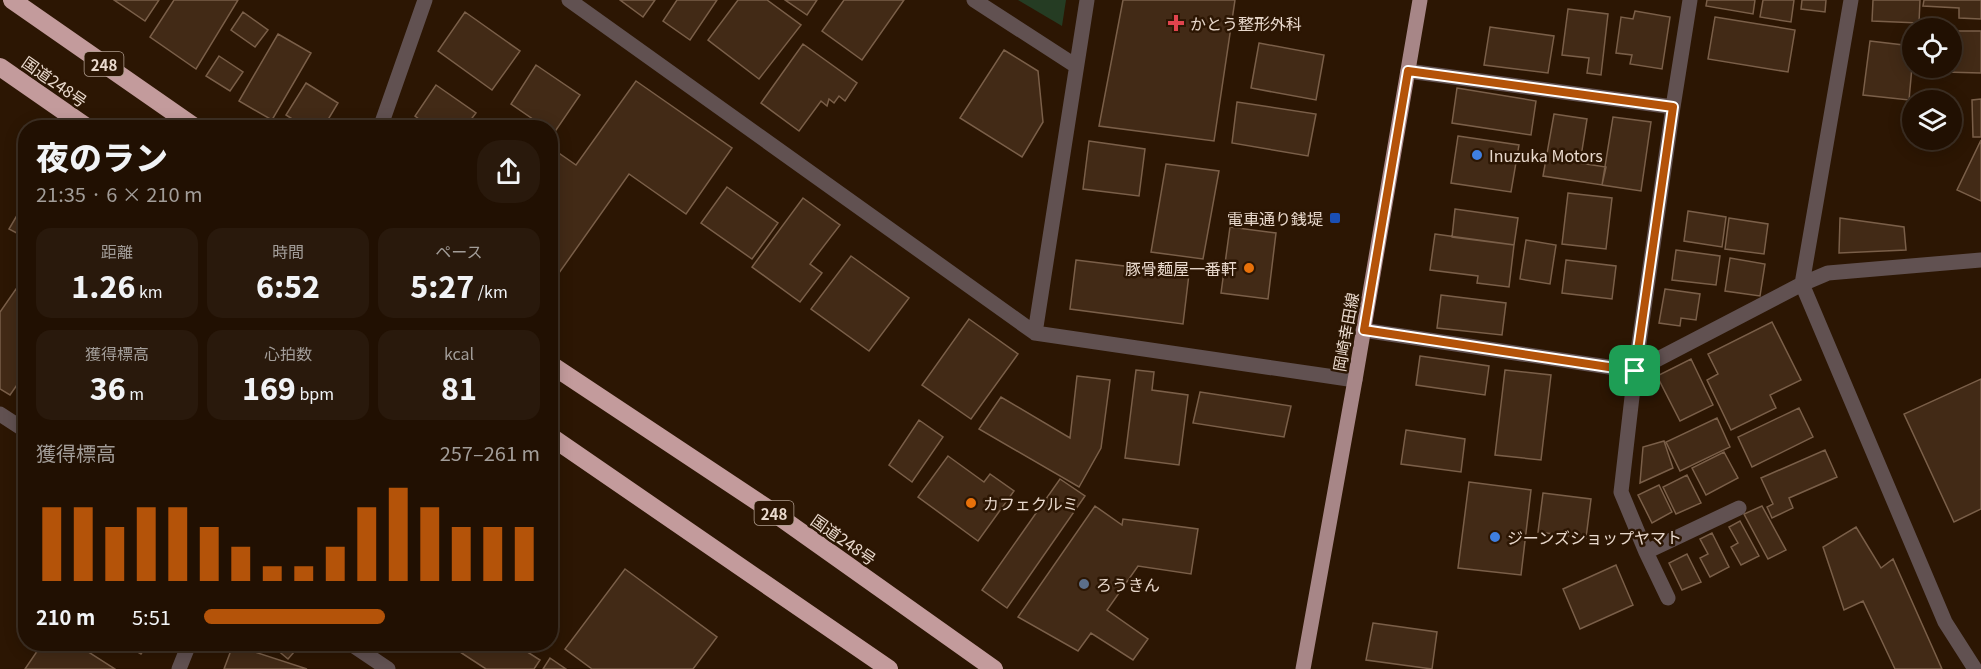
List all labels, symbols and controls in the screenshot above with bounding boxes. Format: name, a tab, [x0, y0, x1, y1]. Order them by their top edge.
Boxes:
place label: かとう整形外科	[1190, 11, 1302, 35]
marker: かとう整形外科	[1167, 14, 1185, 32]
map controls	[1902, 18, 1962, 150]
button: locate	[1902, 18, 1962, 78]
street label: 国道248号	[18, 50, 92, 112]
road number: 248	[84, 52, 124, 76]
button: layers	[1902, 90, 1962, 150]
text: 夜のラン	[36, 132, 168, 180]
button: share	[477, 140, 540, 203]
place label: Inuzuka Motors	[1489, 143, 1603, 167]
marker: Inuzuka Motors	[1470, 148, 1484, 162]
text: 21:35 · 6 × 210 m	[36, 179, 203, 208]
place label: 電車通り銭堤	[1227, 206, 1323, 230]
marker: 電車通り銭堤	[1328, 211, 1342, 225]
text: 距離	[101, 239, 133, 263]
text: 時間	[272, 239, 304, 263]
text: ペース	[435, 239, 483, 263]
place label: 豚骨麺屋一番軒	[1125, 256, 1237, 280]
marker: 豚骨麺屋一番軒	[1242, 261, 1256, 275]
text: 1.26	[71, 263, 135, 307]
text: 6:52	[256, 263, 320, 307]
text: 5:27	[410, 263, 474, 307]
text: km	[135, 279, 163, 303]
text: /km	[474, 279, 508, 303]
street label: 岡崎幸田線	[1326, 291, 1364, 373]
text: 獲得標高	[85, 341, 149, 365]
text: 心拍数	[264, 341, 312, 365]
text: kcal	[444, 341, 474, 365]
pin	[1609, 345, 1660, 396]
icon: arrive	[1618, 354, 1651, 387]
text: 36	[90, 365, 126, 409]
text: 169	[242, 365, 296, 409]
text: 81	[441, 365, 477, 409]
text: m	[126, 381, 144, 405]
text: bpm	[296, 381, 334, 405]
text: 獲得標高	[36, 438, 116, 467]
text: 257–261 m	[440, 438, 540, 467]
place label: カフェクルミ	[983, 491, 1079, 515]
marker: カフェクルミ	[964, 496, 978, 510]
road number: 248	[754, 501, 794, 525]
street label: 国道248号	[807, 508, 881, 570]
place label: ジーンズショップヤマト	[1507, 525, 1682, 549]
marker: ジーンズショップヤマト	[1488, 530, 1502, 544]
place label: ろうきん	[1096, 572, 1160, 596]
marker: ろうきん	[1077, 577, 1091, 591]
text: 210 m	[36, 602, 95, 631]
text: 5:51	[132, 602, 171, 631]

